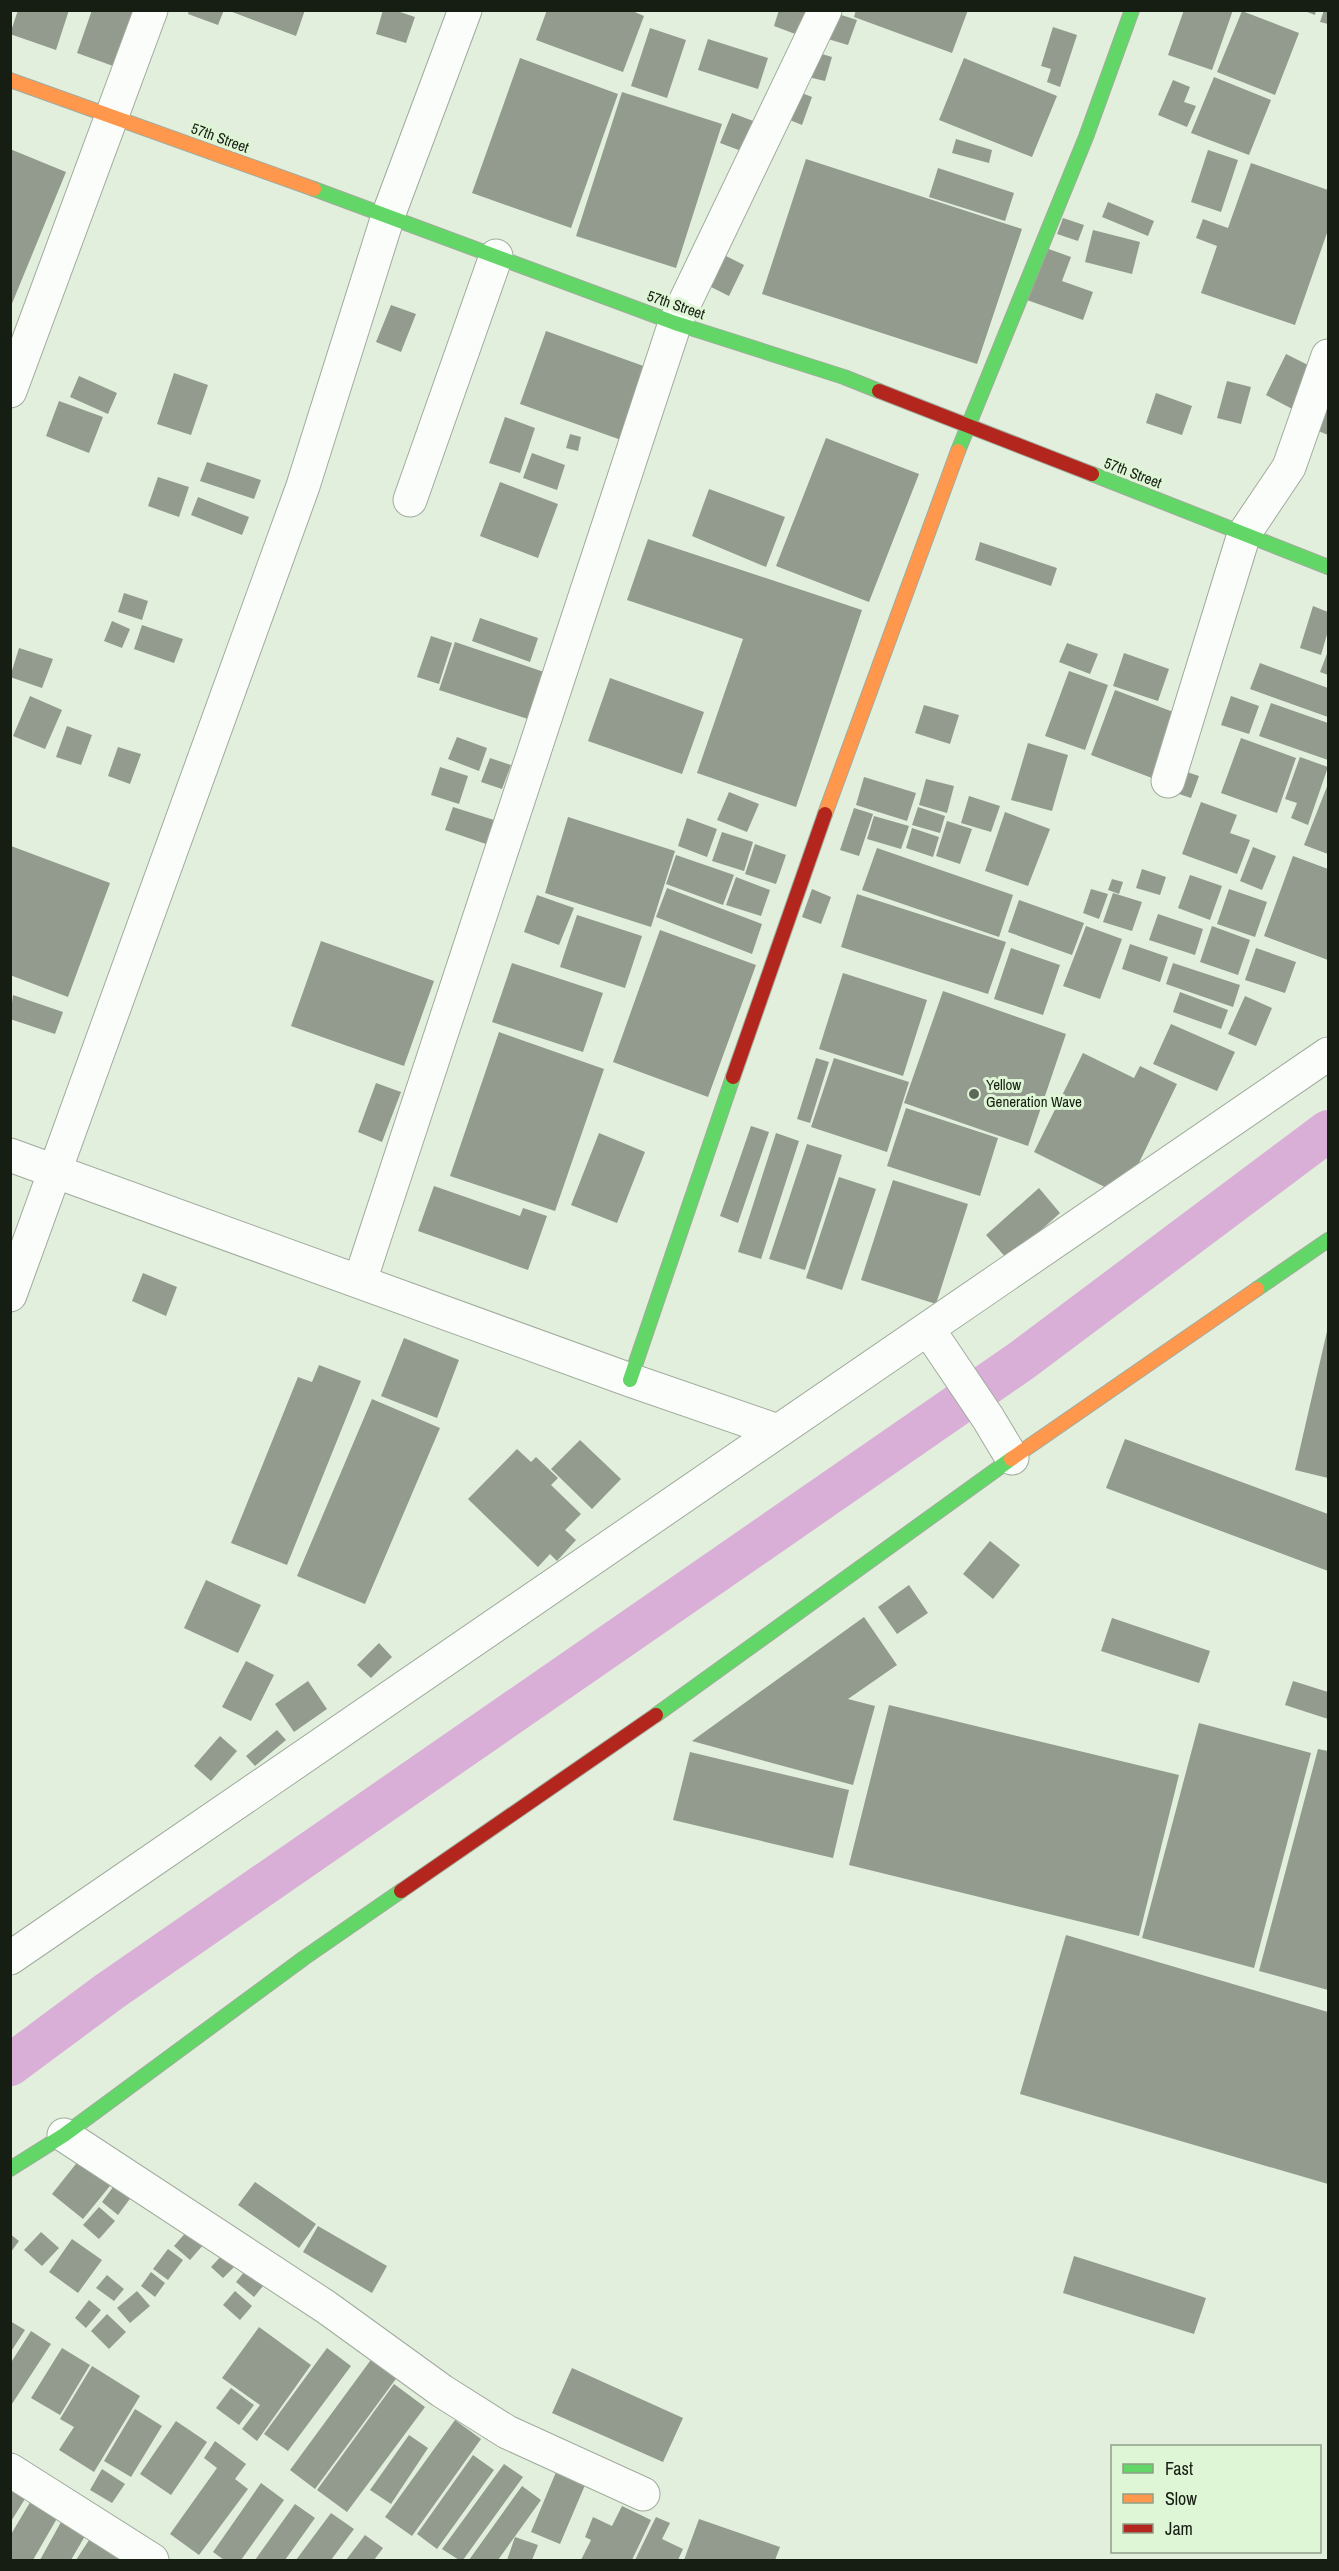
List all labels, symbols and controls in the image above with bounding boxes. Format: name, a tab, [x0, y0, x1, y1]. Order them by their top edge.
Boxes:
street label: 57th Street	[188, 117, 253, 158]
street label: 57th Street	[644, 285, 709, 324]
street label: 57th Street	[1101, 452, 1166, 493]
place label: Yellow Generation Wave	[986, 1074, 1082, 1112]
marker: Yellow Generation Wave	[967, 1087, 981, 1101]
legend	[1111, 2445, 1321, 2553]
text: Fast	[1165, 2456, 1193, 2481]
text: Slow	[1165, 2486, 1197, 2511]
text: Jam	[1165, 2516, 1193, 2541]

